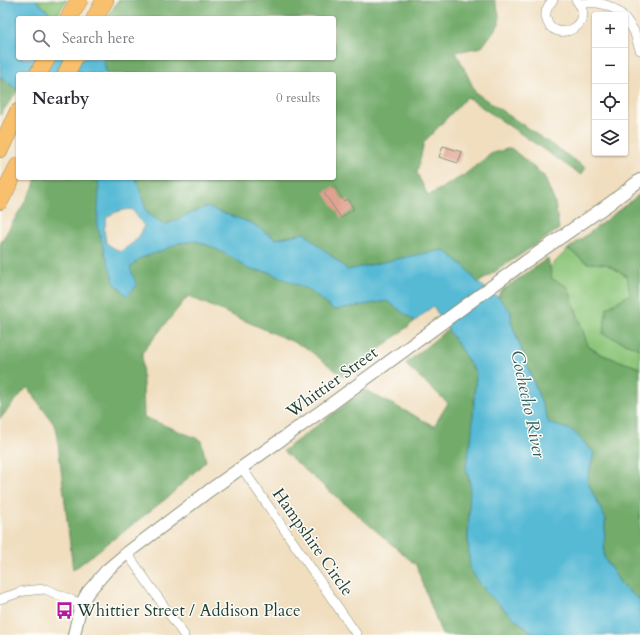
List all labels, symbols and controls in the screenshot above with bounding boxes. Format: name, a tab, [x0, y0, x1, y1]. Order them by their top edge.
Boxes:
map controls	[592, 12, 628, 156]
button: +	[592, 12, 628, 48]
search box	[16, 16, 336, 60]
icon: search	[30, 27, 52, 49]
text: Search here	[62, 28, 135, 48]
button: −	[592, 48, 628, 84]
button: locate	[592, 84, 628, 120]
text: Nearby	[32, 87, 89, 110]
text: 0 results	[276, 89, 320, 107]
button: layers	[592, 120, 628, 156]
street label: Whittier Street	[281, 341, 383, 424]
water label: Cochecho River	[504, 348, 552, 461]
street label: Hampshire Circle	[267, 483, 359, 601]
place label: Whittier Street / Addison Place	[76, 599, 301, 622]
bus stop icon: Whittier Street / Addison Place	[54, 600, 74, 620]

